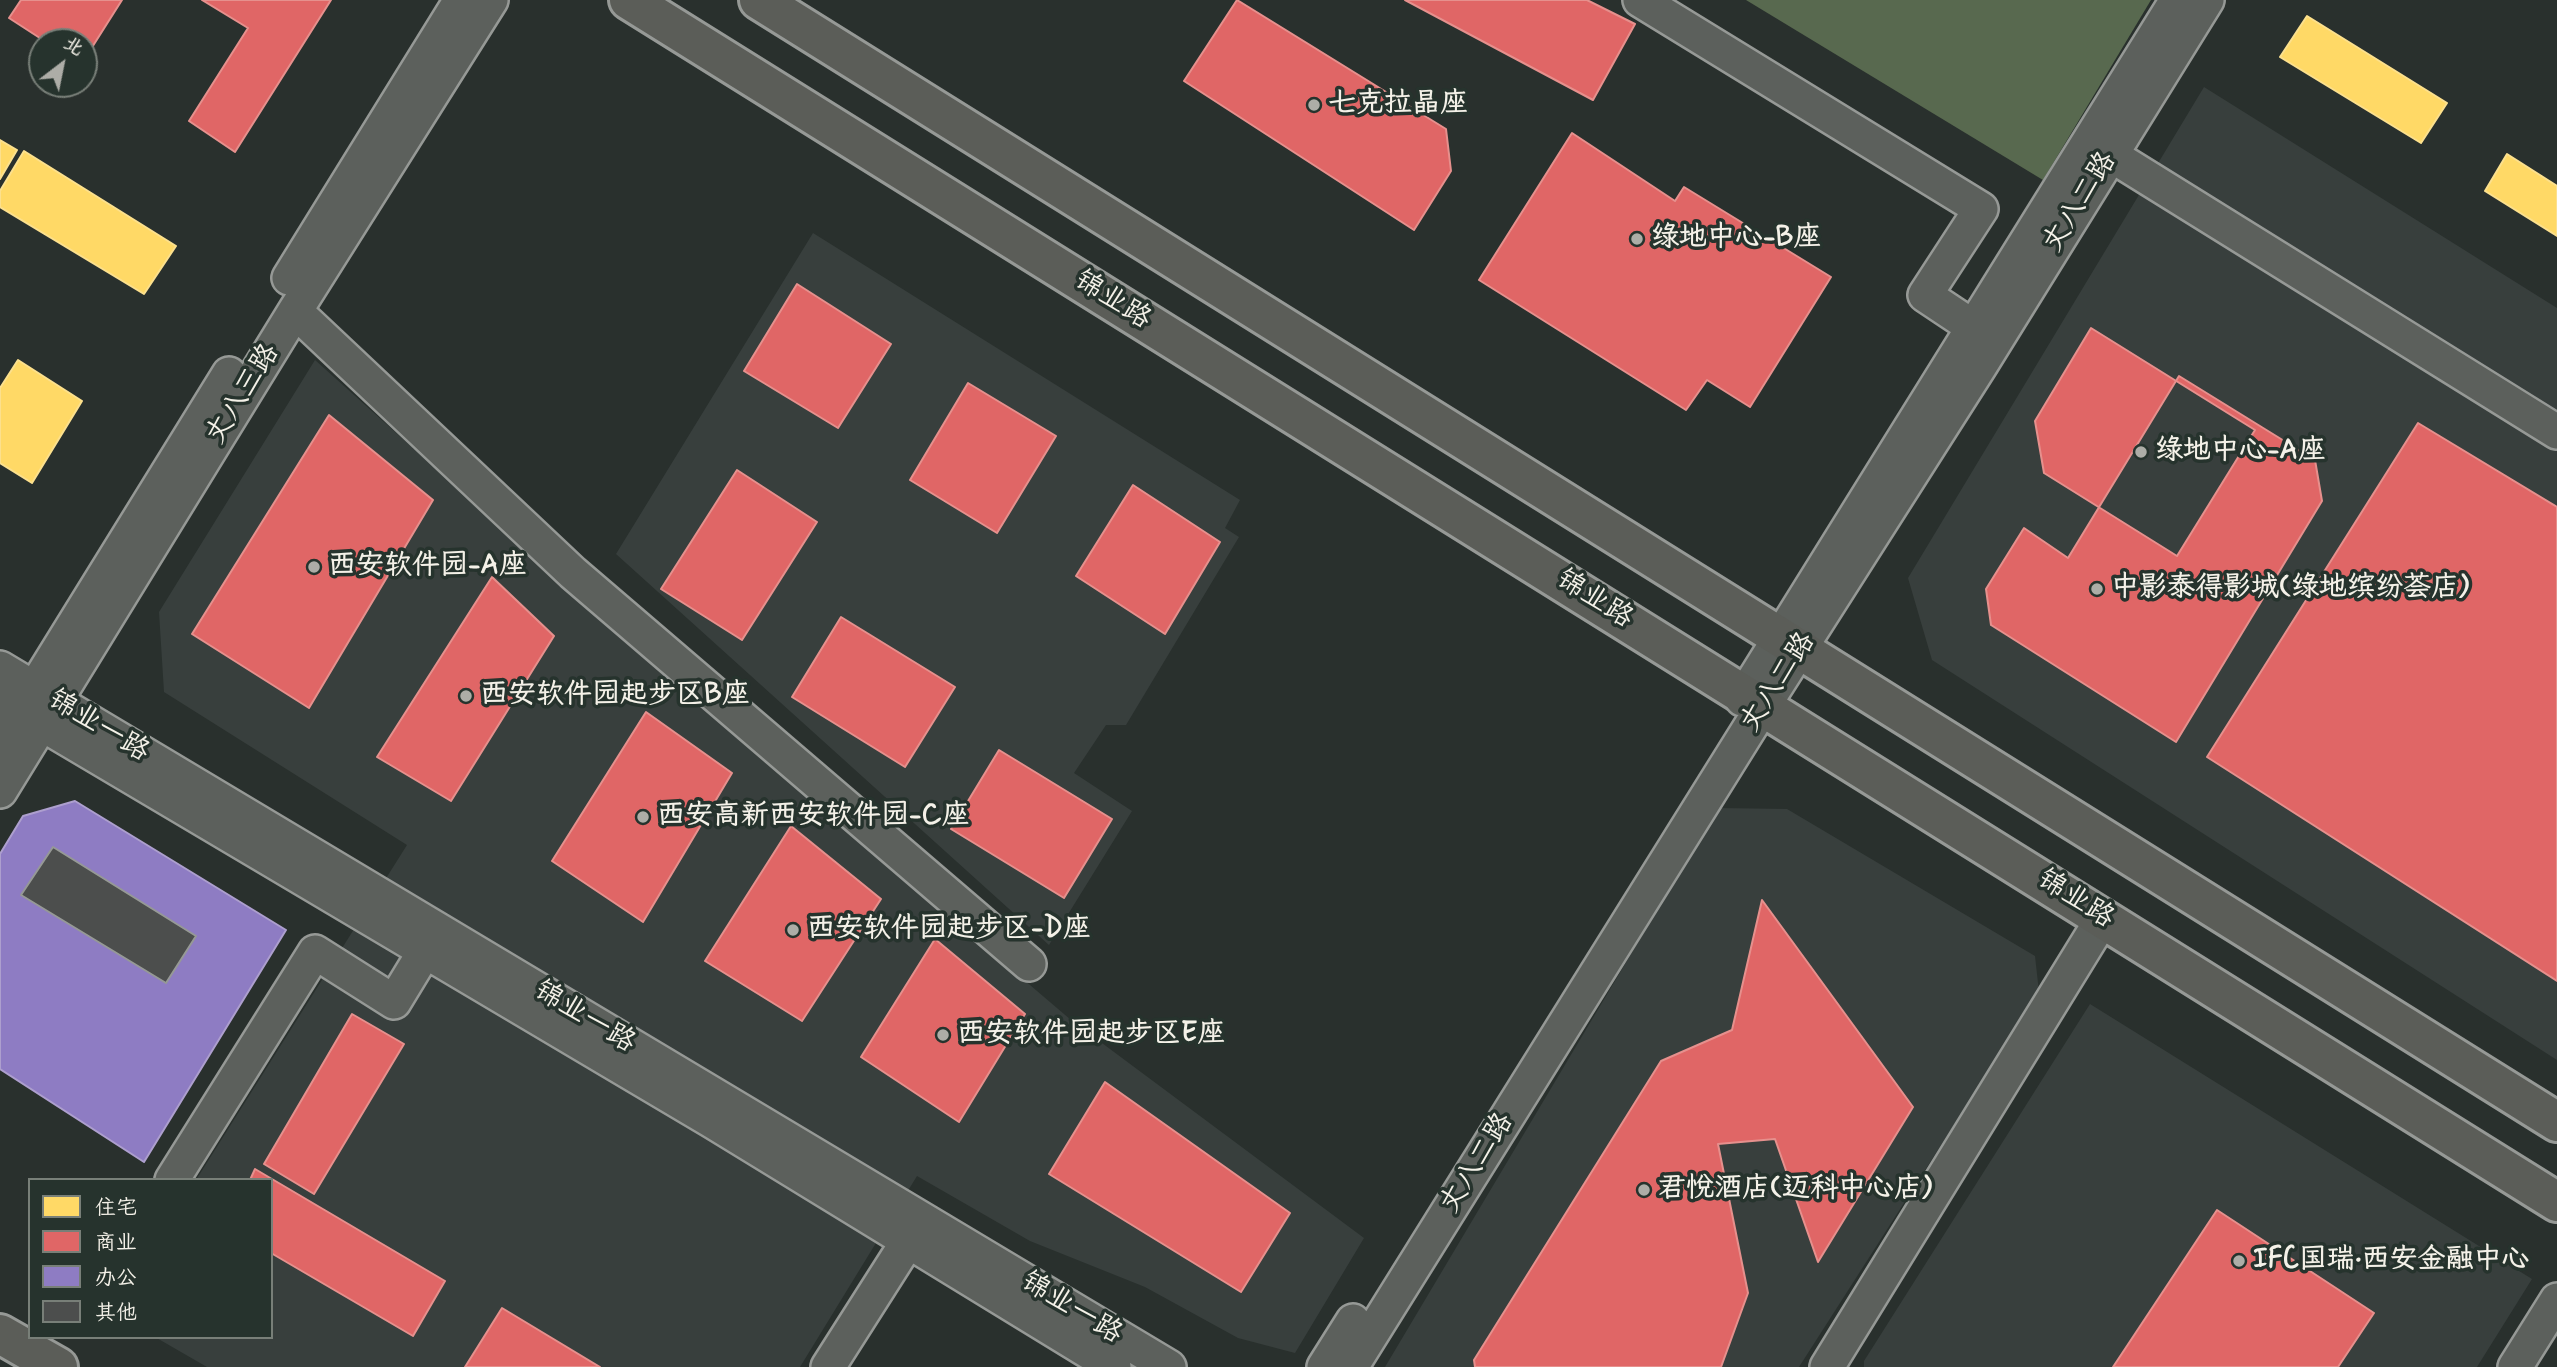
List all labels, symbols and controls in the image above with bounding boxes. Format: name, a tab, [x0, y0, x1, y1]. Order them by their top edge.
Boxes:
north arrow	[28, 28, 98, 98]
text: 北	[59, 31, 88, 62]
place label: 七克拉晶座	[1328, 88, 1468, 122]
marker: 七克拉晶座	[1306, 97, 1322, 113]
street label: 丈八二路	[2037, 147, 2125, 259]
place label: 绿地中心-B座	[1651, 222, 1821, 256]
marker: 绿地中心-B座	[1629, 231, 1645, 247]
street label: 锦业路	[1067, 264, 1157, 338]
street label: 丈八三路	[200, 339, 288, 451]
place label: 绿地中心-A座	[2155, 435, 2326, 469]
marker: 绿地中心-A座	[2133, 444, 2149, 460]
place label: 西安软件园-A座	[328, 550, 527, 584]
marker: 西安软件园-A座	[306, 559, 322, 575]
street label: 锦业路	[1549, 563, 1639, 637]
place label: 中影泰得影城(绿地缤纷荟店)	[2111, 572, 2469, 606]
marker: 中影泰得影城(绿地缤纷荟店)	[2089, 581, 2105, 597]
street label: 丈八二路	[1734, 627, 1824, 739]
place label: 西安软件园起步区B座	[480, 679, 750, 713]
street label: 锦业一路	[41, 684, 155, 770]
marker: 西安软件园起步区B座	[458, 688, 474, 704]
place label: 西安高新西安软件园-C座	[657, 800, 969, 834]
marker: 西安高新西安软件园-C座	[635, 809, 651, 825]
street label: 锦业路	[2030, 863, 2120, 937]
place label: 西安软件园起步区-D座	[807, 913, 1091, 947]
marker: 西安软件园起步区-D座	[785, 922, 801, 938]
street label: 锦业一路	[527, 975, 641, 1061]
place label: 西安软件园起步区E座	[957, 1018, 1225, 1052]
marker: 西安软件园起步区E座	[935, 1027, 951, 1043]
street label: 丈八二路	[1434, 1108, 1522, 1220]
place label: 君悦酒店(迈科中心店)	[1658, 1173, 1932, 1207]
legend	[28, 1178, 273, 1339]
marker: 君悦酒店(迈科中心店)	[1636, 1182, 1652, 1198]
text: 住宅	[95, 1194, 137, 1222]
text: 商业	[95, 1229, 137, 1257]
place label: IFC国瑞·西安金融中心	[2253, 1244, 2529, 1278]
marker: IFC国瑞·西安金融中心	[2231, 1253, 2247, 1269]
text: 办公	[95, 1264, 137, 1292]
street label: 锦业一路	[1014, 1266, 1128, 1352]
text: 其他	[95, 1299, 137, 1327]

